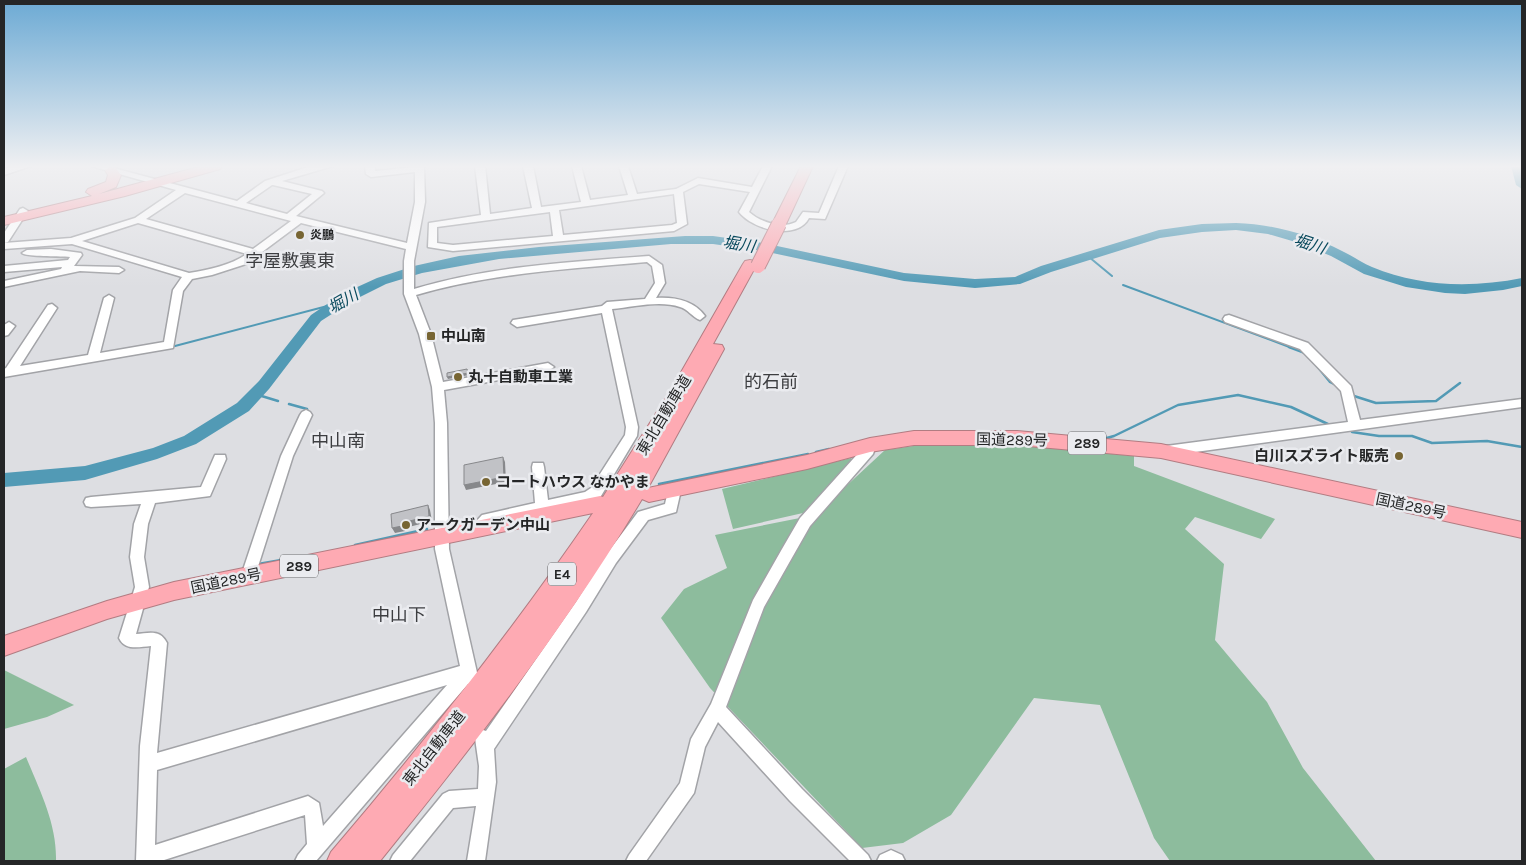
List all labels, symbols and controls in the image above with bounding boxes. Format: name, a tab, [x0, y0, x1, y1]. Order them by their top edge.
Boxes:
place label: 炎鵬	[310, 228, 334, 242]
marker: 炎鵬	[294, 229, 306, 241]
water label: 堀川	[1292, 230, 1330, 259]
water label: 堀川	[722, 232, 758, 256]
district label: 字屋敷裏東	[245, 250, 335, 272]
water label: 堀川	[324, 284, 363, 317]
place label: 中山南	[441, 327, 486, 345]
marker: 中山南	[425, 330, 437, 342]
place label: 丸十自動車工業	[468, 368, 573, 386]
marker: 丸十自動車工業	[452, 371, 464, 383]
district label: 的石前	[744, 371, 798, 393]
street label: 東北自動車道	[633, 372, 695, 458]
district label: 中山南	[311, 430, 365, 452]
street label: 国道289号	[976, 430, 1048, 450]
road number: 289	[1068, 432, 1106, 454]
place label: 白川スズライト販売	[1254, 447, 1389, 465]
marker: 白川スズライト販売	[1393, 450, 1405, 462]
place label: コートハウス なかやま	[496, 473, 650, 491]
marker: コートハウス なかやま	[480, 476, 492, 488]
street label: 国道289号	[1374, 490, 1448, 522]
place label: アークガーデン中山	[416, 516, 550, 534]
marker: アークガーデン中山	[400, 519, 412, 531]
road number: 289	[280, 554, 318, 578]
road number: E4	[548, 562, 576, 586]
street label: 国道289号	[189, 565, 263, 597]
district label: 中山下	[372, 604, 426, 626]
street label: 東北自動車道	[399, 707, 469, 789]

